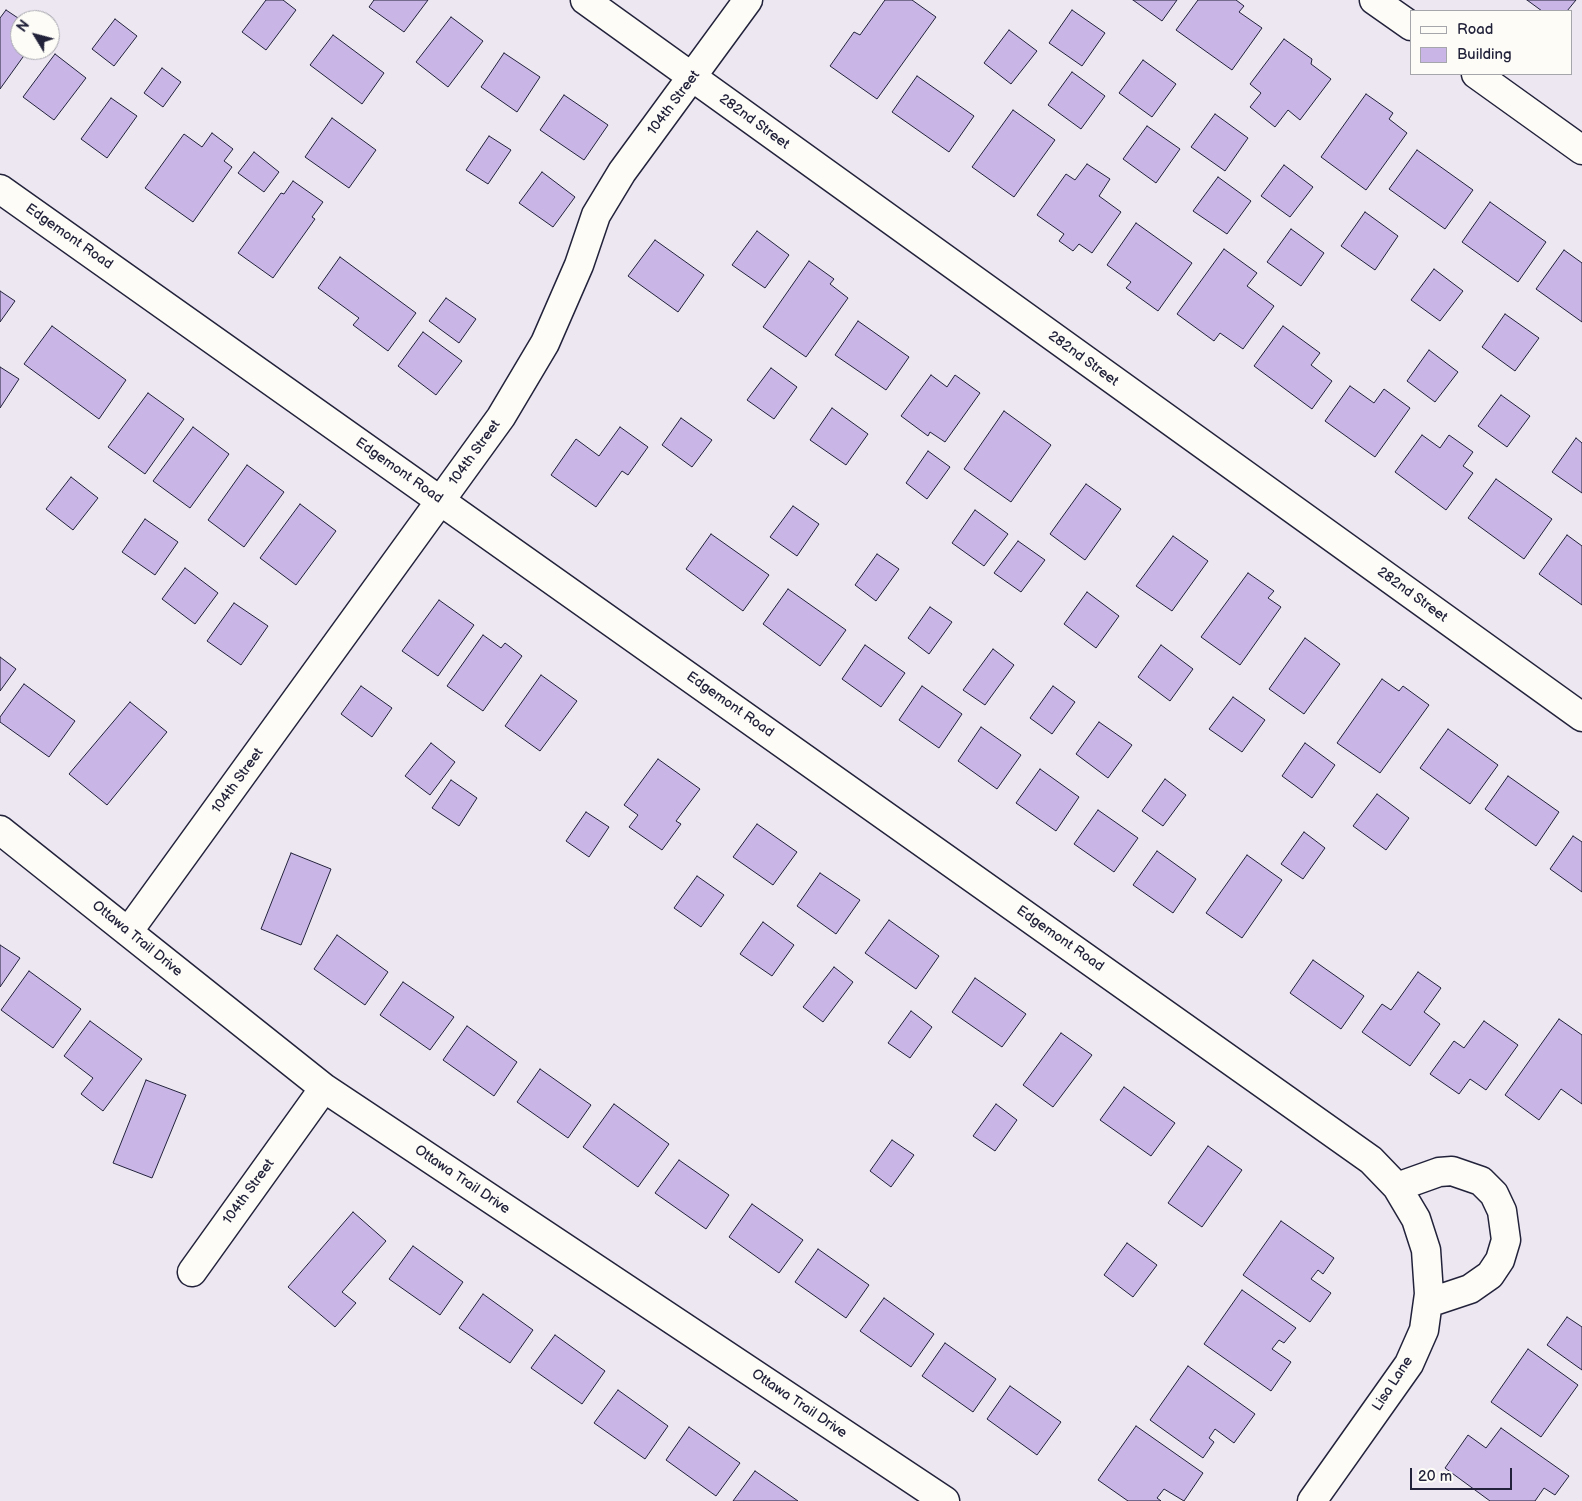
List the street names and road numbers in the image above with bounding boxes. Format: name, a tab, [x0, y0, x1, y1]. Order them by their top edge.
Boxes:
street label: 104th Street	[644, 67, 704, 139]
street label: 282nd Street	[716, 91, 792, 153]
street label: Edgemont Road	[22, 201, 116, 273]
street label: 282nd Street	[1045, 328, 1121, 390]
street label: 104th Street	[446, 417, 504, 489]
street label: Edgemont Road	[352, 435, 446, 507]
street label: 282nd Street	[1374, 564, 1450, 626]
street label: Edgemont Road	[683, 669, 777, 741]
street label: 104th Street	[209, 745, 267, 817]
street label: Ottawa Trail Drive	[88, 897, 186, 981]
street label: Edgemont Road	[1013, 903, 1107, 975]
street label: Ottawa Trail Drive	[411, 1142, 513, 1218]
street label: 104th Street	[220, 1156, 278, 1228]
street label: Lisa Lane	[1369, 1354, 1417, 1414]
street label: Ottawa Trail Drive	[748, 1366, 850, 1442]

